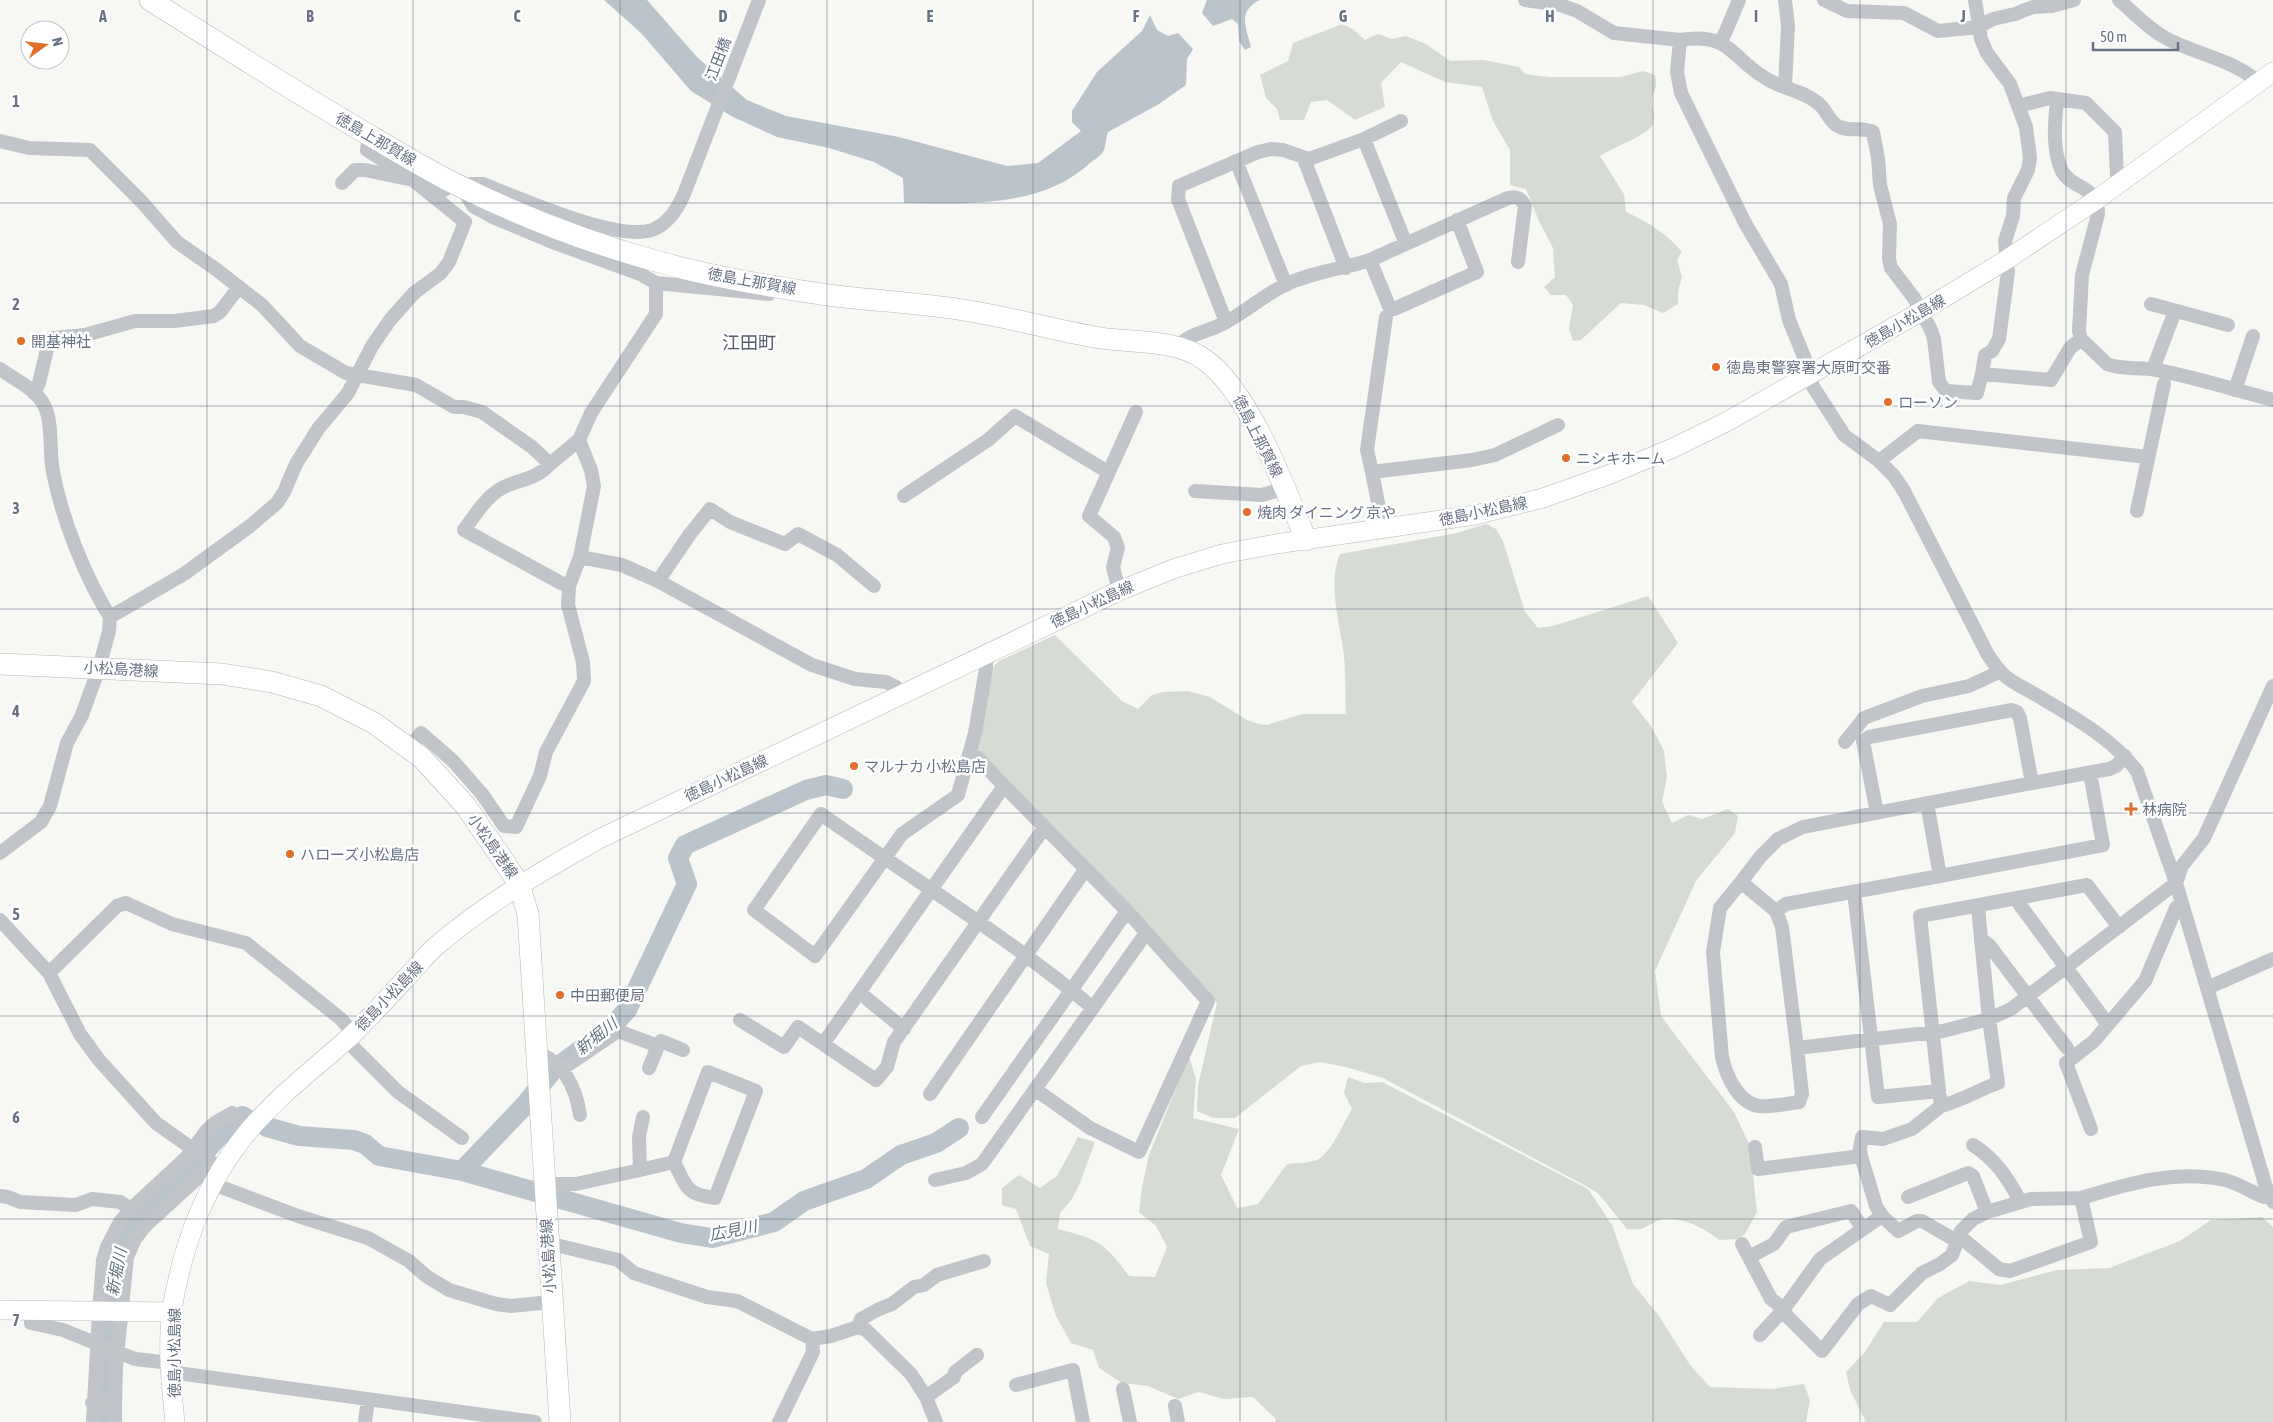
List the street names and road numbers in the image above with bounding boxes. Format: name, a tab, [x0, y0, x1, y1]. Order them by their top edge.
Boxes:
street label: 江田橋	[702, 35, 734, 83]
street label: 徳島上那賀線	[333, 109, 419, 169]
street label: 徳島上那賀線	[706, 265, 798, 297]
street label: 徳島小松島線	[1862, 291, 1948, 351]
street label: 徳島上那賀線	[1230, 392, 1286, 480]
street label: 徳島小松島線	[1437, 493, 1529, 529]
street label: 徳島小松島線	[1048, 577, 1136, 631]
street label: 小松島港線	[83, 659, 159, 679]
street label: 徳島小松島線	[682, 751, 770, 805]
street label: 小松島港線	[465, 810, 521, 882]
street label: 徳島小松島線	[352, 958, 426, 1034]
street label: 小松島港線	[538, 1218, 558, 1294]
street label: 徳島小松島線	[166, 1308, 183, 1398]

